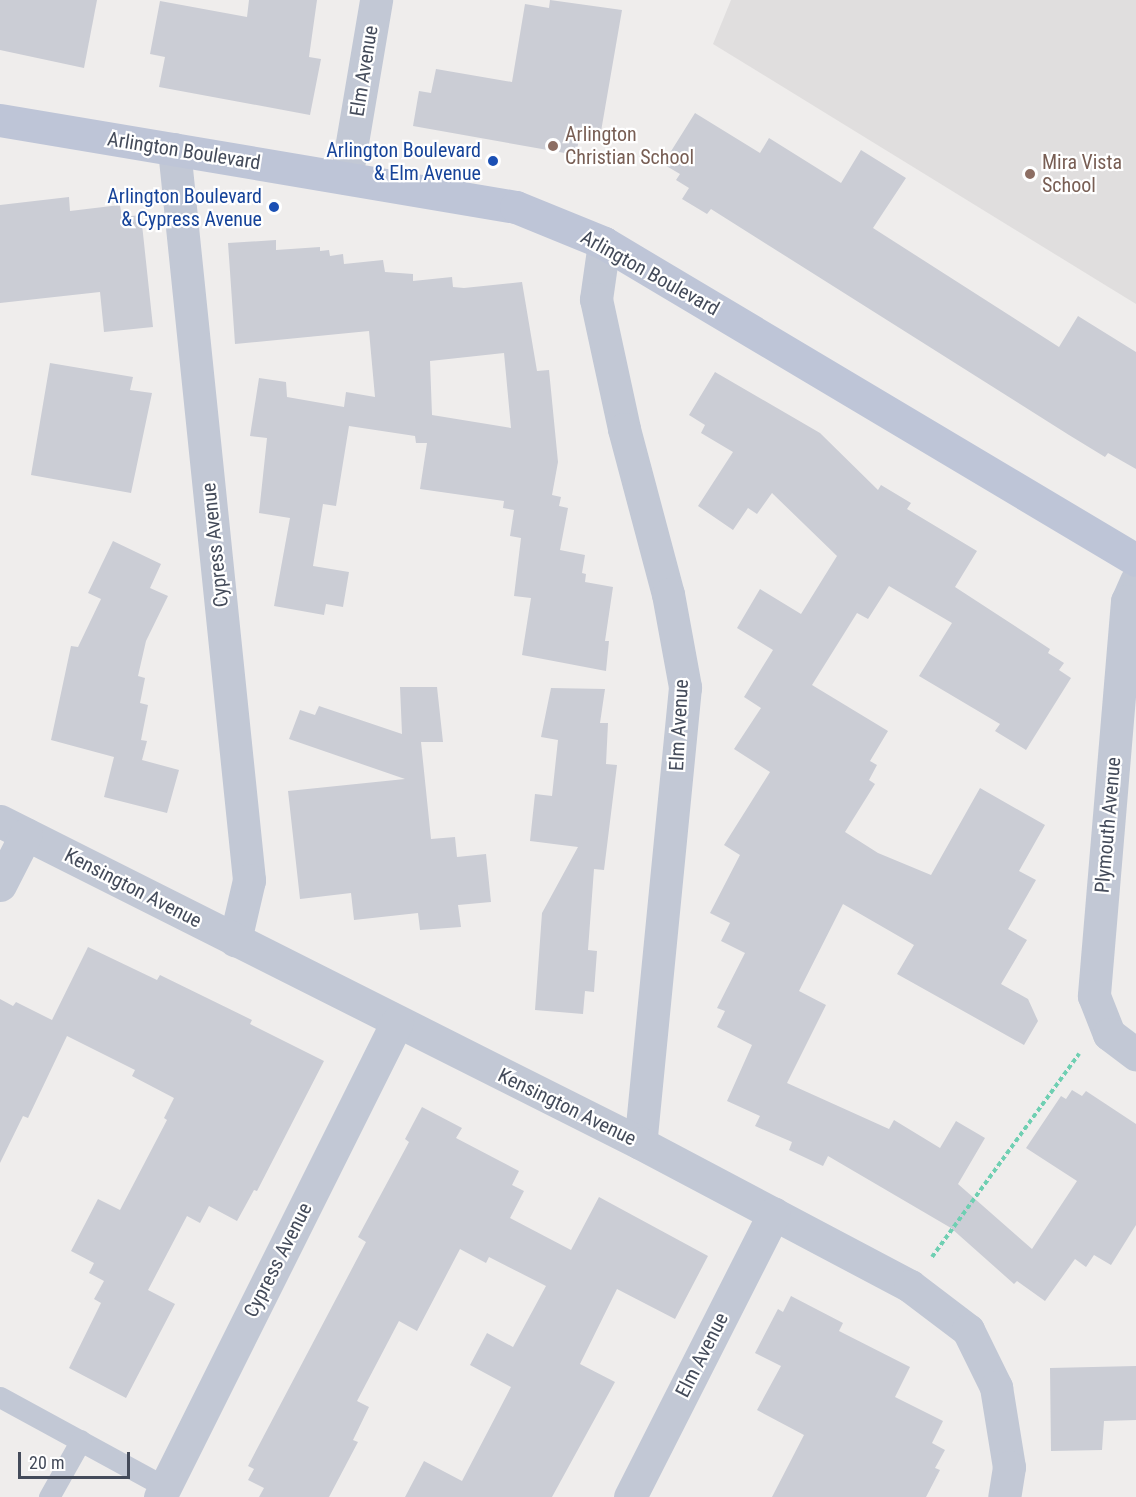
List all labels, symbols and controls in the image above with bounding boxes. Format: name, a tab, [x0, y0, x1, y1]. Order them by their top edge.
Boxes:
street label: Elm Avenue	[345, 24, 383, 118]
place label: Arlington Christian School	[565, 122, 694, 169]
street label: Arlington Boulevard	[106, 127, 262, 175]
place label: Arlington Boulevard & Elm Avenue	[326, 138, 481, 185]
marker: Arlington Christian School	[546, 139, 560, 153]
place label: Mira Vista School	[1042, 150, 1122, 197]
marker: Arlington Boulevard & Elm Avenue	[486, 154, 500, 168]
marker: Mira Vista School	[1023, 167, 1037, 181]
place label: Arlington Boulevard & Cypress Avenue	[107, 184, 262, 231]
marker: Arlington Boulevard & Cypress Avenue	[267, 200, 281, 214]
street label: Arlington Boulevard	[577, 225, 723, 321]
street label: Cypress Avenue	[197, 481, 233, 609]
street label: Elm Avenue	[665, 679, 693, 771]
street label: Plymouth Avenue	[1090, 756, 1126, 894]
street label: Kensington Avenue	[60, 843, 206, 933]
street label: Kensington Avenue	[494, 1063, 640, 1151]
street label: Cypress Avenue	[239, 1199, 317, 1321]
street label: Elm Avenue	[670, 1309, 734, 1401]
scale bar	[21, 1440, 134, 1478]
text: 20 m	[29, 1452, 64, 1473]

